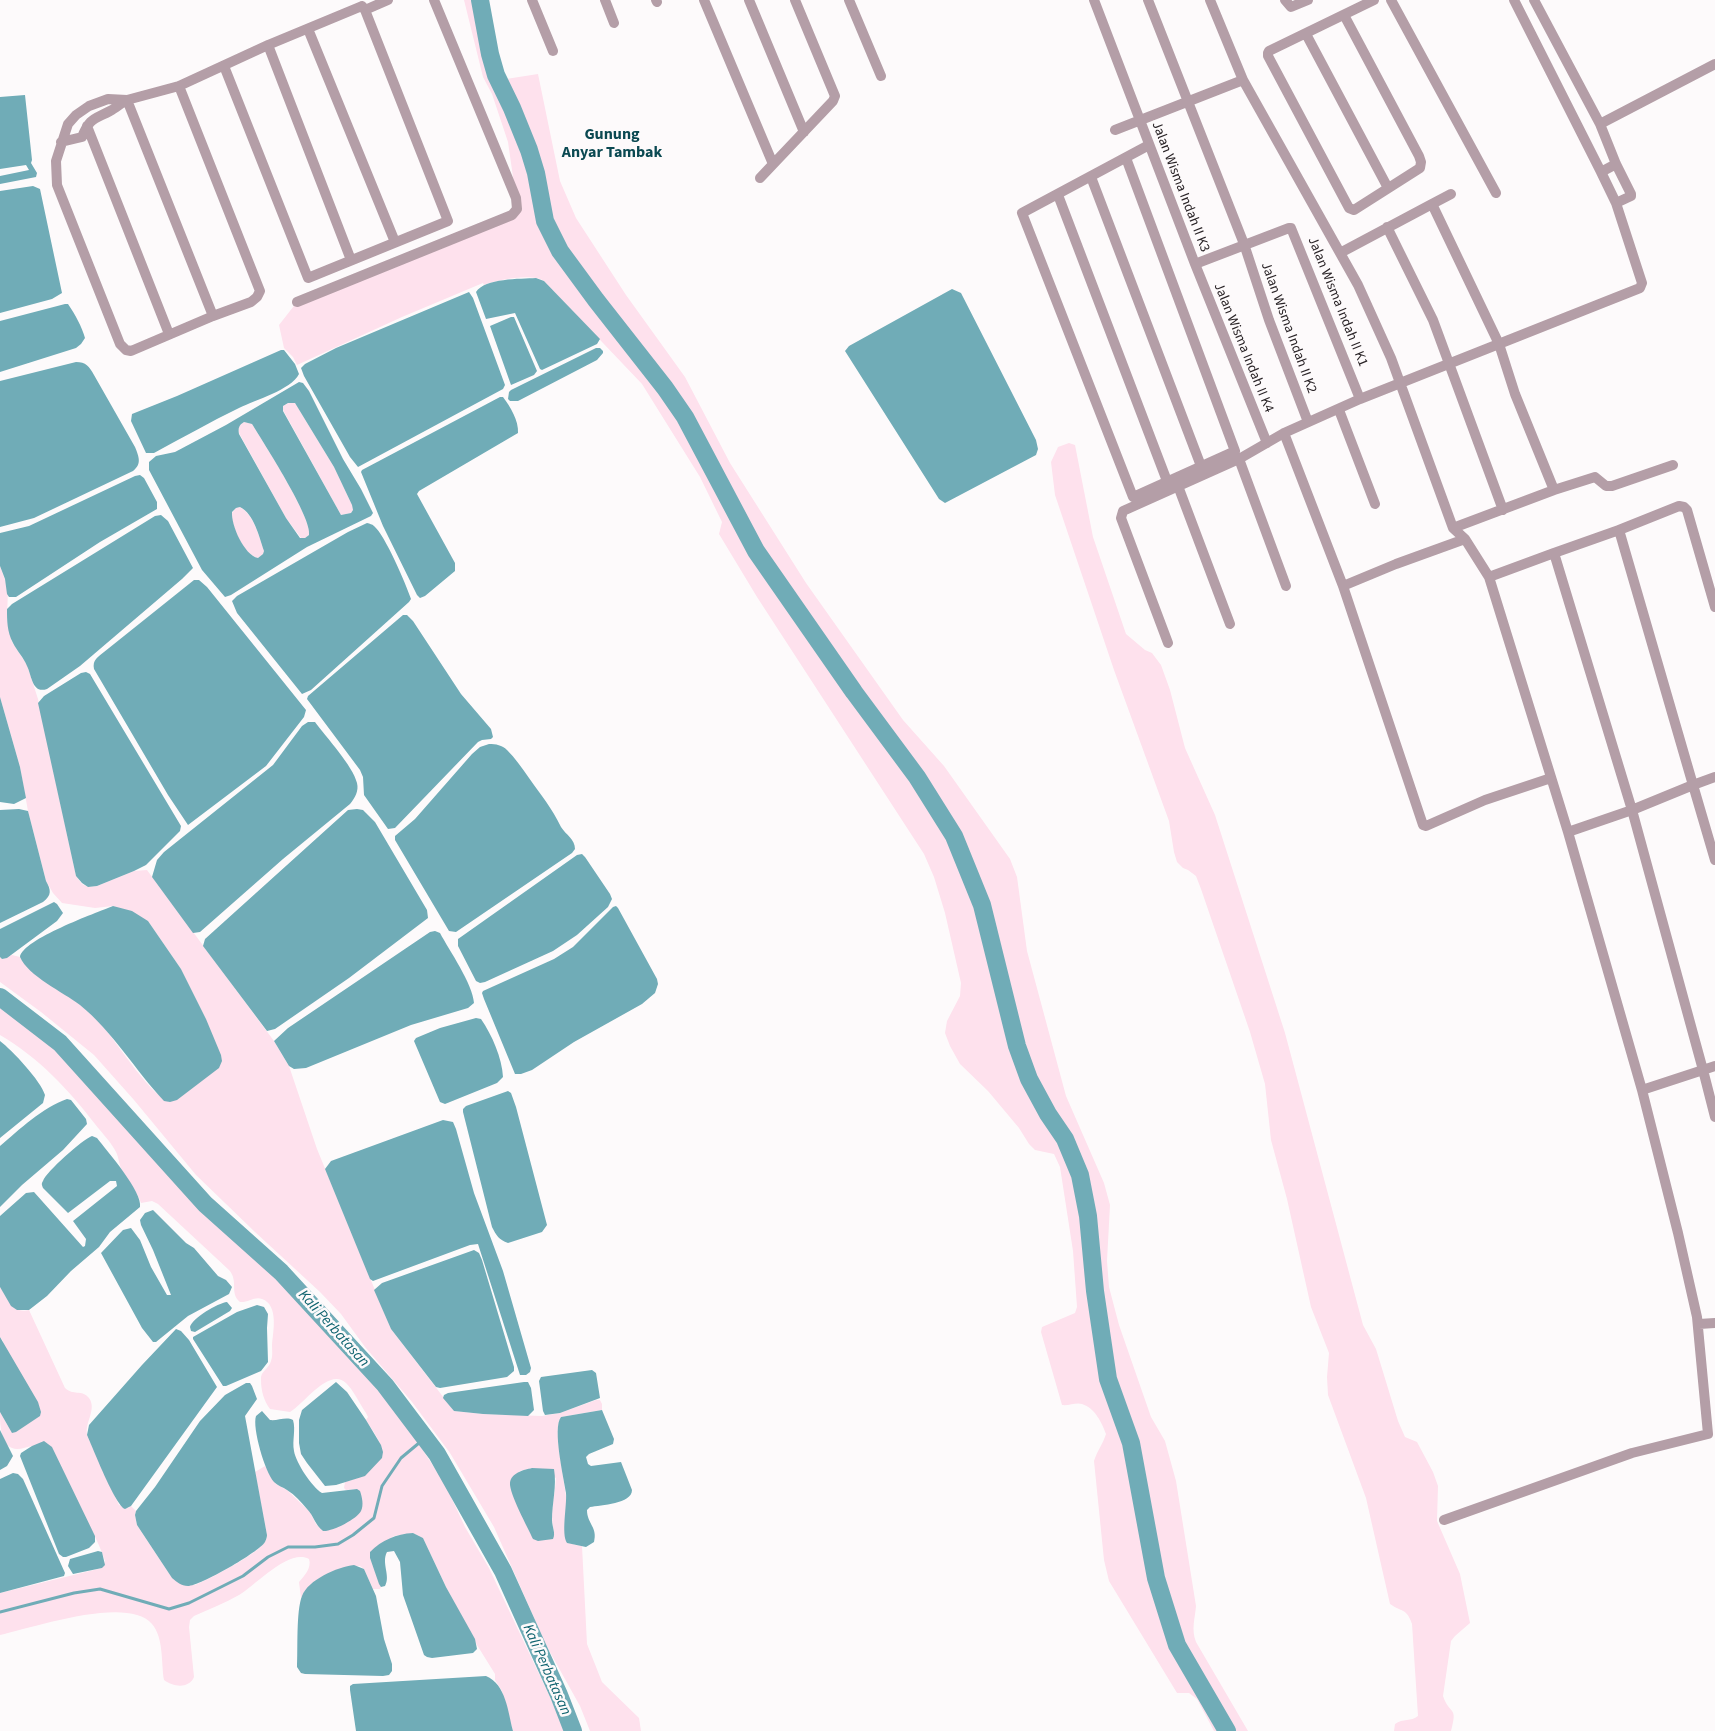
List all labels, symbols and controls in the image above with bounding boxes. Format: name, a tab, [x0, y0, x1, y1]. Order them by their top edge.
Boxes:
street label: Jalan Wisma Indah II K3	[1147, 119, 1213, 255]
district label: Gunung Anyar Tambak	[562, 125, 662, 163]
street label: Jalan Wisma Indah II K1	[1303, 235, 1371, 369]
street label: Jalan Wisma Indah II K2	[1256, 260, 1320, 396]
street label: Jalan Wisma Indah II K4	[1209, 281, 1277, 415]
water label: Kali Perbatasan	[294, 1287, 372, 1371]
water label: Kali Perbatasan	[518, 1622, 574, 1718]

